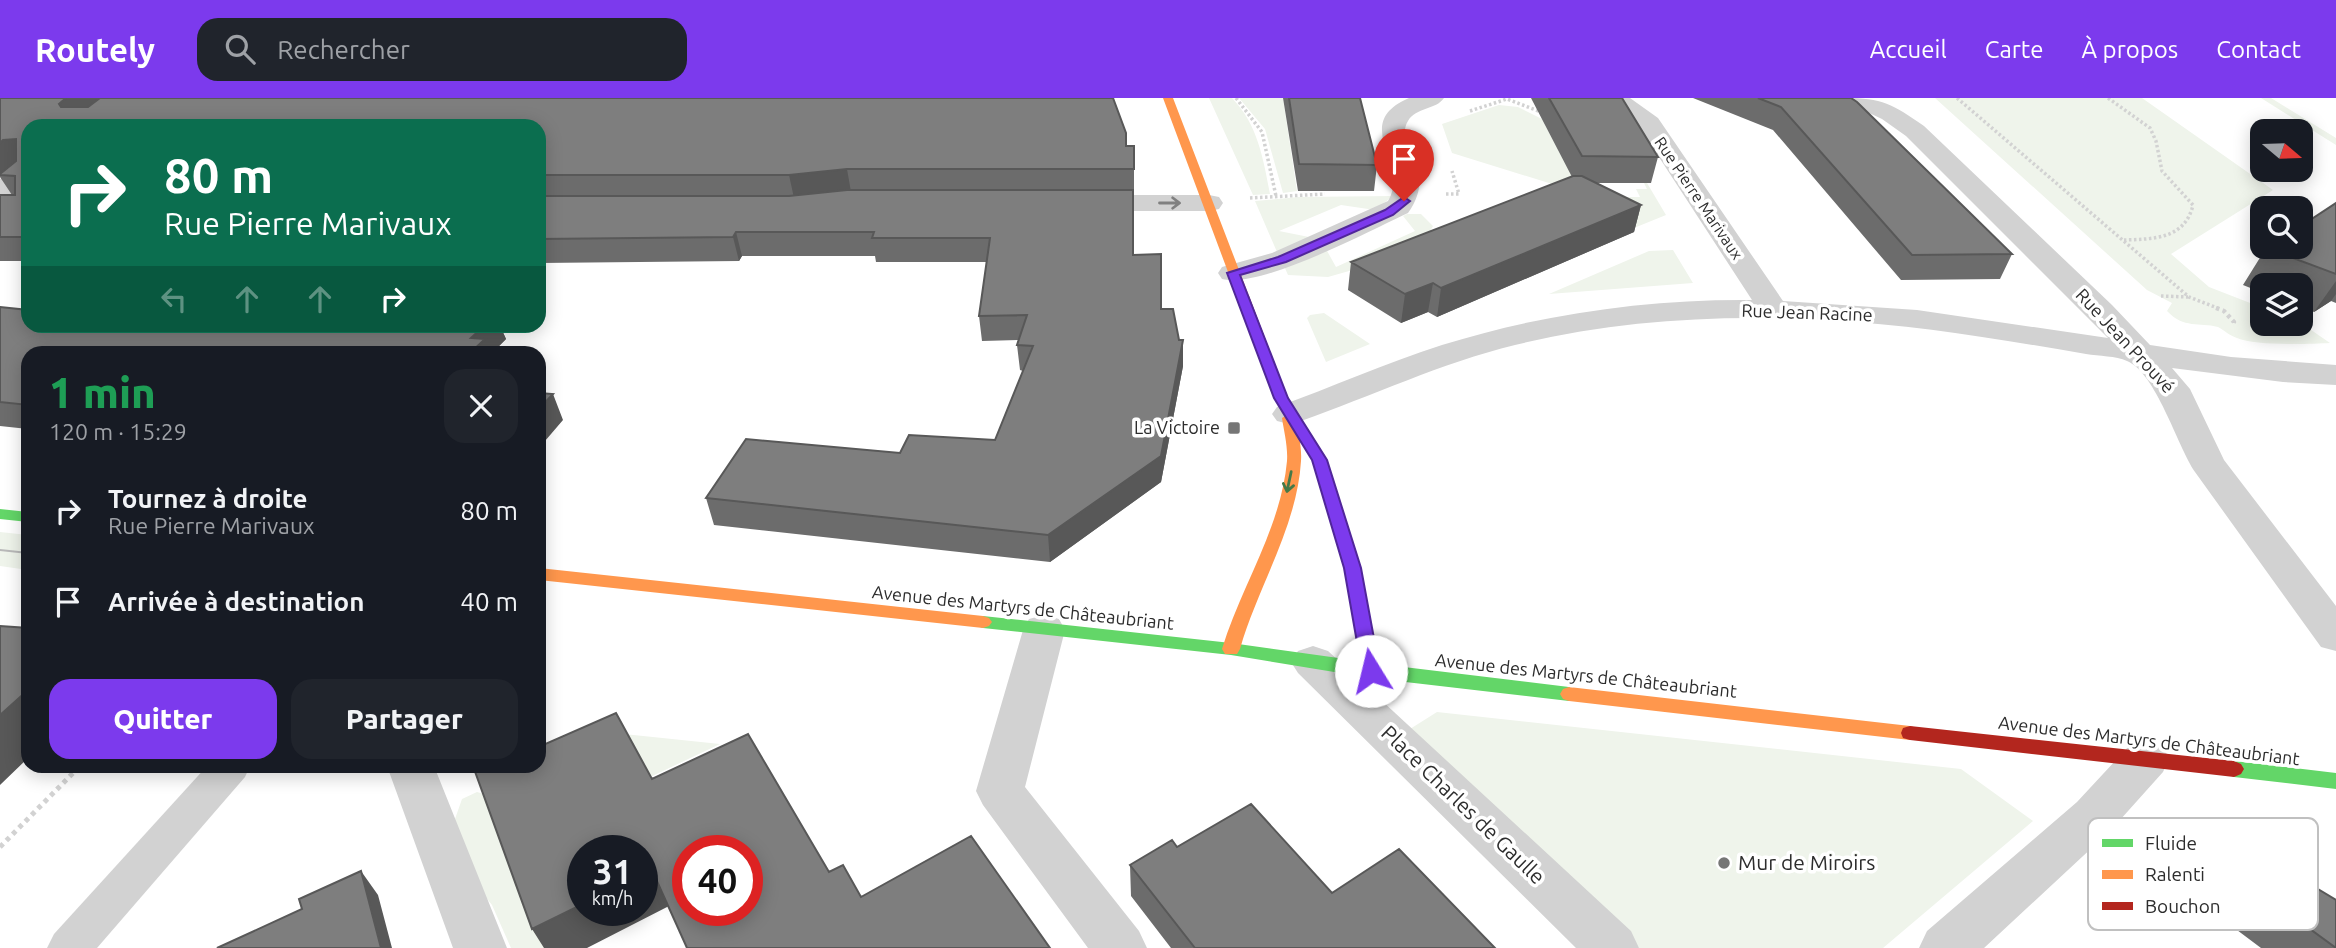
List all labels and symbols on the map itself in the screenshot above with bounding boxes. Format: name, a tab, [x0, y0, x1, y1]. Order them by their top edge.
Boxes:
north arrow	[2250, 119, 2314, 182]
pin	[1374, 129, 1434, 201]
street label: Rue Pierre Marivaux	[1651, 133, 1747, 263]
one-way arrow	[1159, 196, 1182, 210]
street label: Rue Jean Prouvé	[2072, 284, 2179, 397]
street label: Rue Jean Racine	[1741, 300, 1873, 324]
place label: La Victoire	[1134, 417, 1220, 437]
marker: La Victoire	[1226, 420, 1242, 436]
one-way arrow	[1282, 470, 1296, 493]
street label: Avenue des Martyrs de Châteaubriant	[871, 581, 1175, 633]
position arrow	[1334, 634, 1408, 708]
street label: Avenue des Martyrs de Châteaubriant	[1434, 649, 1738, 701]
street label: Avenue des Martyrs de Châteaubriant	[1997, 712, 2301, 768]
street label: Place Charles de Gaulle	[1377, 720, 1550, 889]
legend	[2088, 818, 2318, 930]
text: Fluide	[2145, 832, 2197, 854]
speed limit sign: 40	[672, 835, 763, 926]
place label: Mur de Miroirs	[1738, 850, 1875, 874]
marker: Mur de Miroirs	[1716, 855, 1732, 871]
text: Ralenti	[2145, 863, 2205, 885]
text: Bouchon	[2145, 895, 2221, 917]

